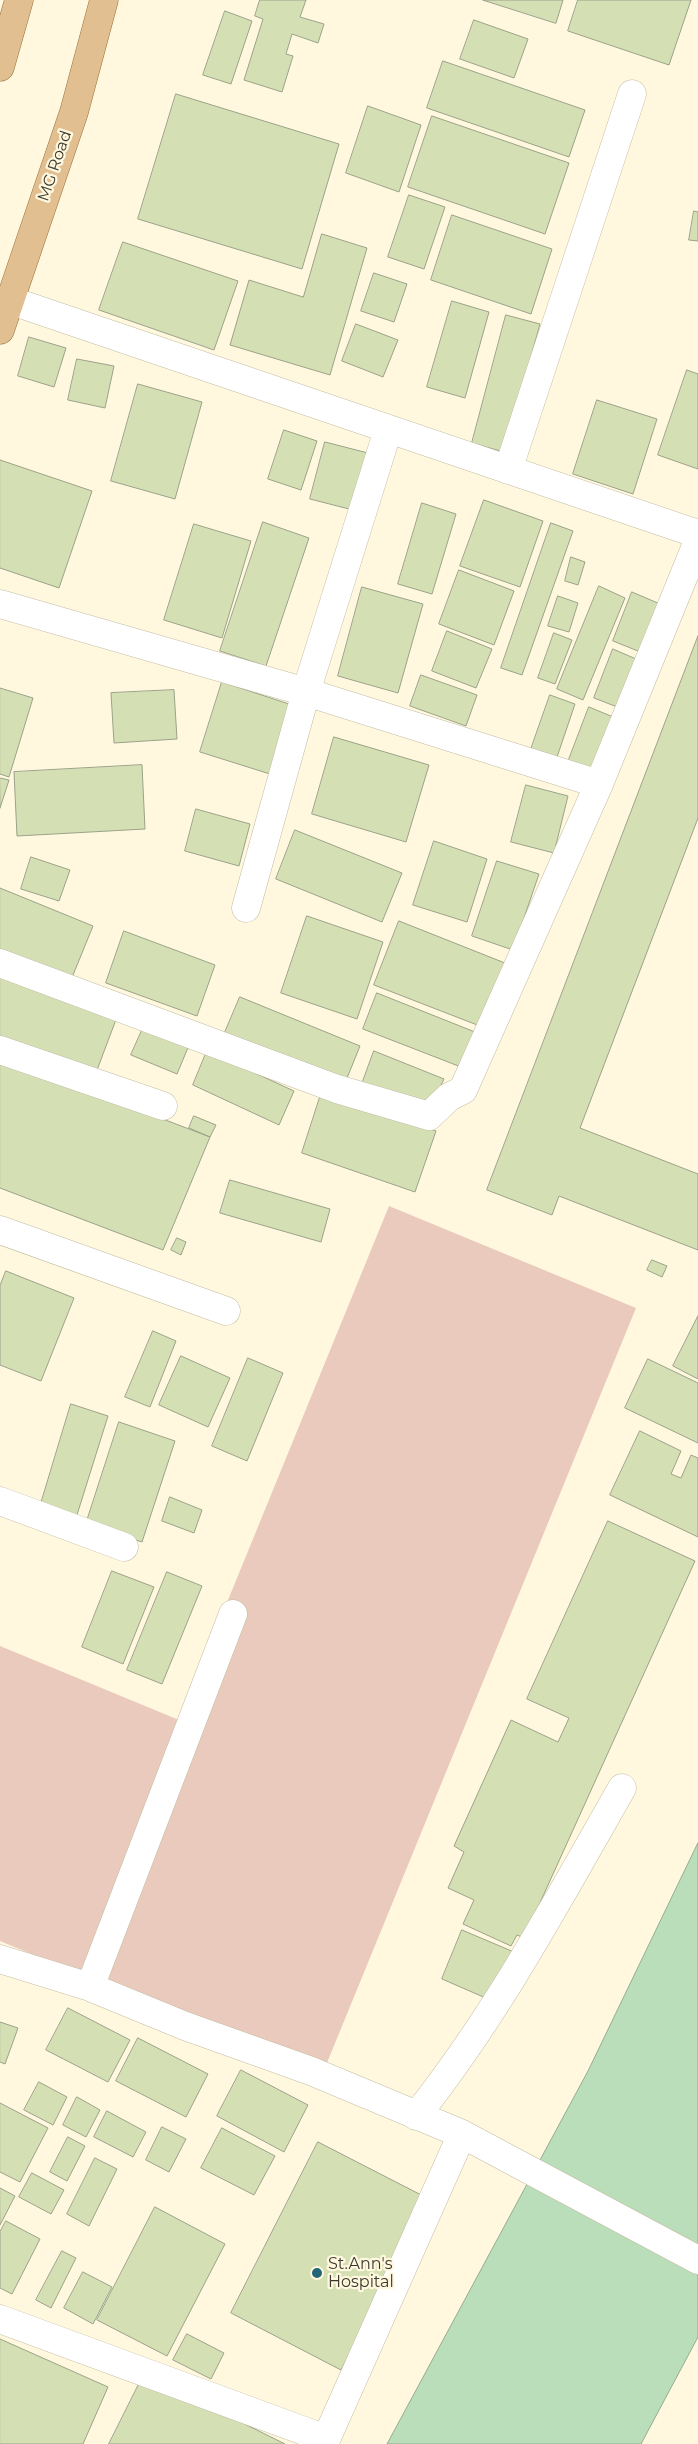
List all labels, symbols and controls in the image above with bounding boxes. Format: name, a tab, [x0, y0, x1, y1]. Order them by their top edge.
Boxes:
street label: MG Road	[34, 128, 76, 204]
place label: St.Ann's Hospital	[328, 2254, 394, 2292]
marker: St.Ann's Hospital	[310, 2266, 324, 2280]

